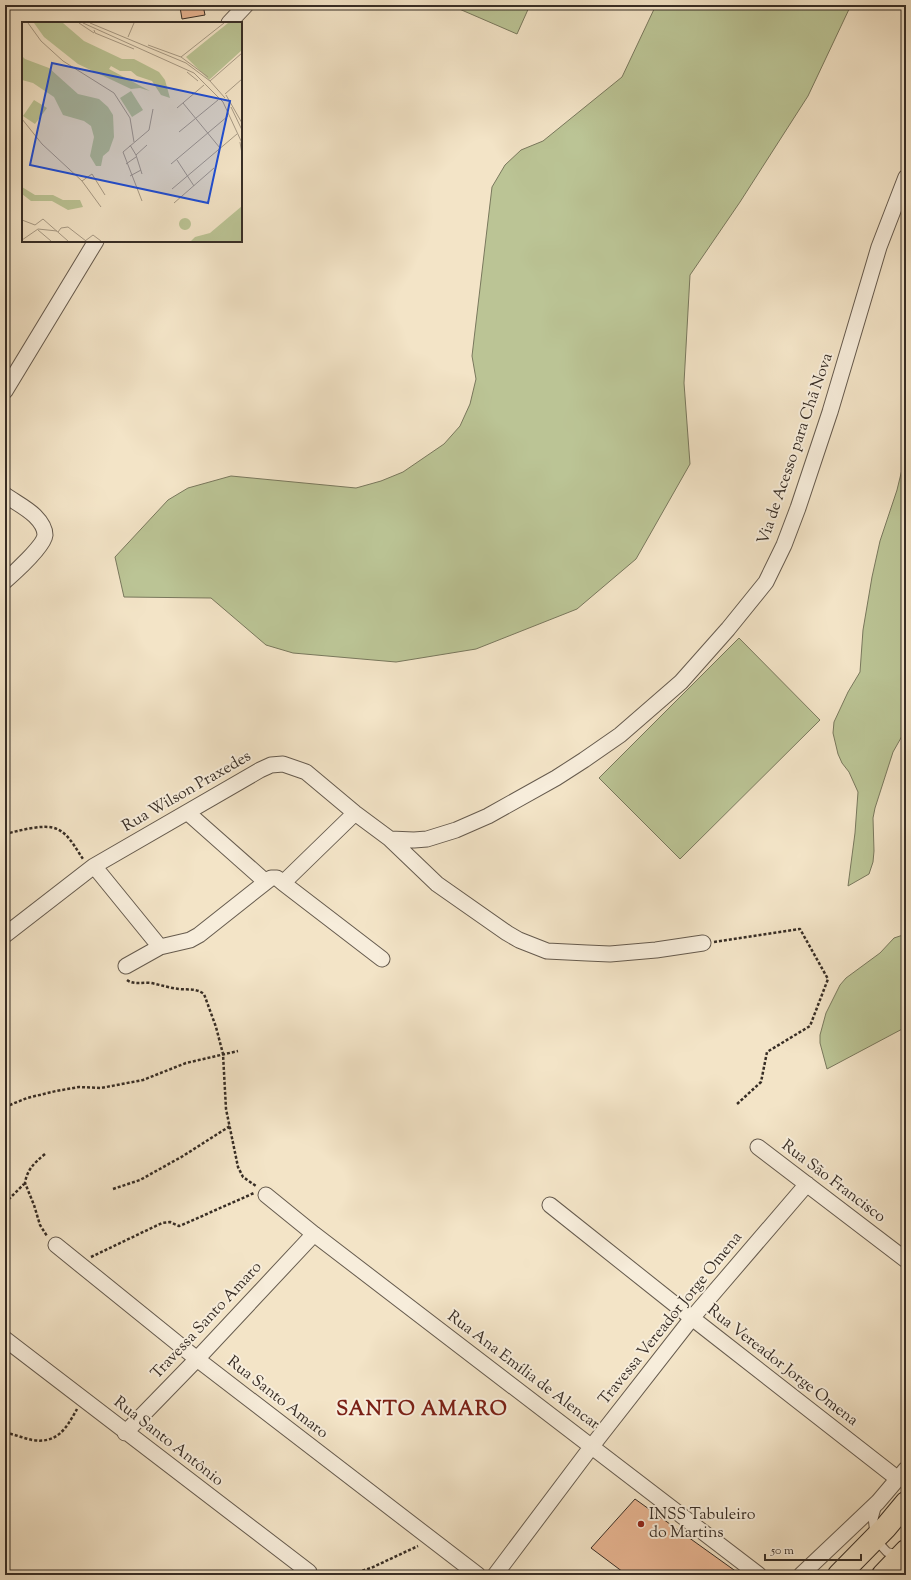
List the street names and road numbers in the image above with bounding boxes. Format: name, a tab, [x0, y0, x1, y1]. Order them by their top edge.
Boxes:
street label: Via de Acesso para Chã Nova	[752, 350, 840, 548]
street label: Rua Wilson Praxedes	[118, 746, 256, 838]
street label: Rua São Francisco	[776, 1135, 890, 1229]
street label: Travessa Vereador Jorge Omena	[594, 1227, 749, 1411]
street label: Travessa Santo Amaro	[146, 1257, 268, 1385]
street label: Rua Vereador Jorge Omena	[701, 1300, 863, 1433]
street label: Rua Ana Emília de Alencar	[442, 1306, 604, 1436]
street label: Rua Santo Amaro	[221, 1351, 333, 1445]
street label: Rua Santo Antônio	[108, 1392, 228, 1492]

